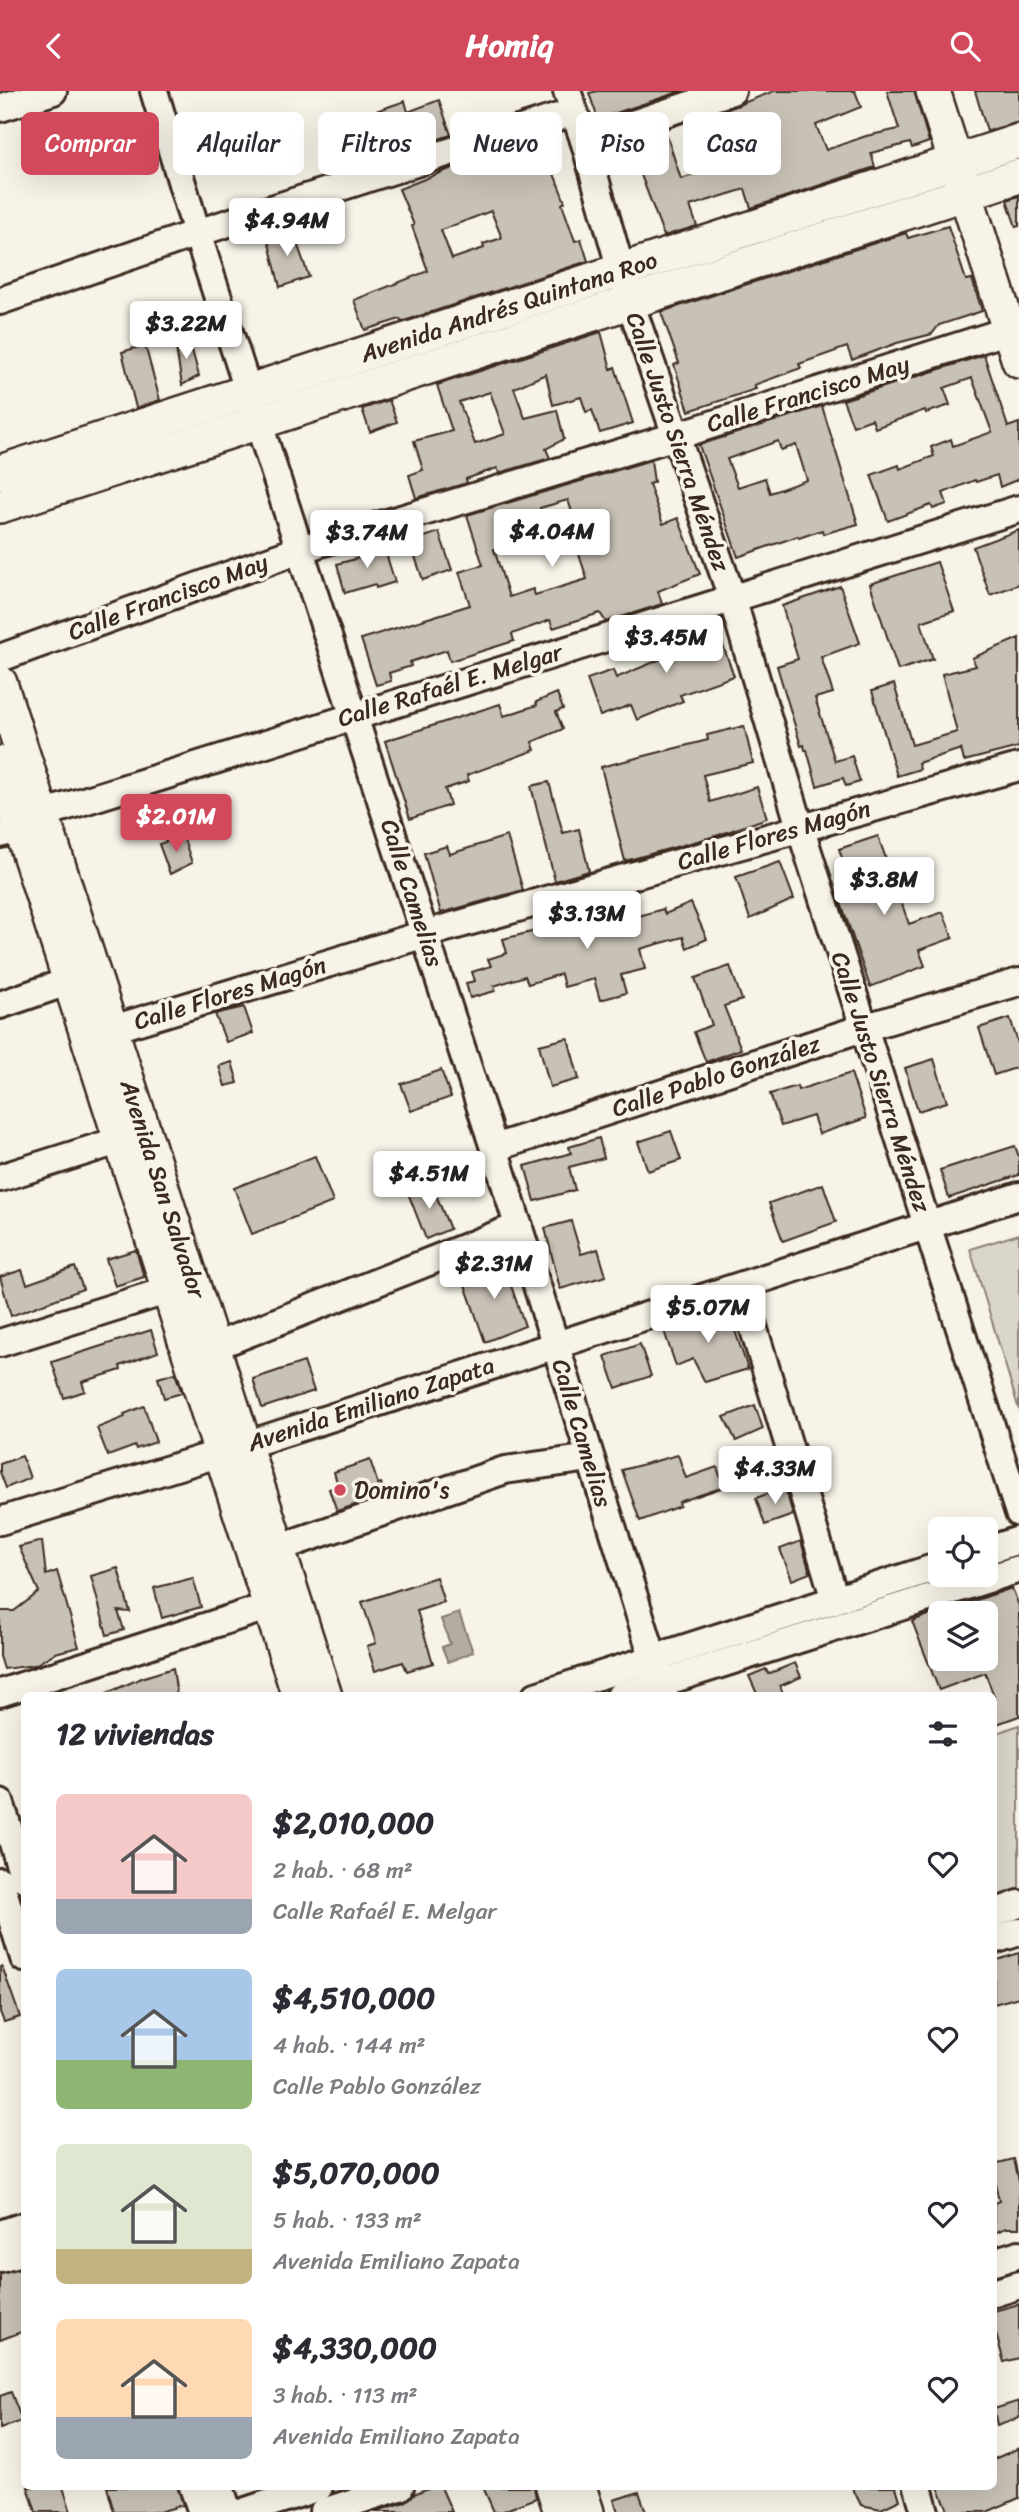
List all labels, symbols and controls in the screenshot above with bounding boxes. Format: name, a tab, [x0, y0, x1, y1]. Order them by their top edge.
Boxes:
text: Homiq	[466, 17, 553, 74]
icon: back	[35, 27, 73, 65]
icon: search	[946, 27, 984, 65]
chip: Comprar	[21, 112, 159, 175]
chip: Alquilar	[173, 112, 304, 175]
chip: Filtros	[318, 112, 436, 175]
chip: Nuevo	[450, 112, 562, 175]
chip: Piso	[576, 112, 669, 175]
chip: Casa	[683, 112, 781, 175]
pin: $4.94M	[230, 199, 344, 258]
text: $4.94M	[245, 200, 329, 241]
street label: Avenida Andrés Quintana Roo	[354, 239, 663, 375]
pin: $3.22M	[129, 301, 243, 361]
text: $3.22M	[146, 303, 226, 344]
street label: Calle Justo Sierra Méndez	[614, 306, 742, 578]
street label: Calle Francisco May	[701, 343, 915, 445]
pin: $4.04M	[495, 510, 609, 569]
pin: $3.74M	[310, 511, 424, 570]
text: $4.04M	[510, 511, 594, 552]
text: $3.74M	[326, 512, 408, 553]
street label: Calle Francisco May	[62, 541, 274, 653]
pin: $3.45M	[609, 615, 723, 675]
text: $3.45M	[625, 617, 707, 658]
street label: Calle Rafaél E. Melgar	[332, 630, 569, 739]
street label: Calle Flores Magón	[672, 787, 876, 883]
pin: $2.01M	[119, 795, 233, 854]
text: $2.01M	[137, 796, 215, 837]
street label: Calle Camelias	[368, 813, 456, 973]
pin: $3.8M	[835, 857, 933, 917]
text: $3.8M	[850, 859, 918, 900]
pin: $3.13M	[530, 891, 644, 951]
text: $3.13M	[549, 893, 625, 934]
street label: Calle Flores Magón	[129, 944, 332, 1042]
street label: Calle Justo Sierra Méndez	[819, 946, 943, 1219]
street label: Calle Pablo González	[606, 1022, 826, 1129]
street label: Avenida San Salvador	[108, 1073, 219, 1306]
pin: $4.51M	[372, 1151, 486, 1211]
text: $4.51M	[389, 1153, 469, 1194]
pin: $2.31M	[437, 1241, 551, 1301]
text: $2.31M	[456, 1243, 532, 1284]
pin: $5.07M	[651, 1285, 765, 1345]
text: $5.07M	[667, 1287, 749, 1328]
street label: Avenida Emiliano Zapata	[241, 1344, 500, 1464]
street label: Calle Camelias	[539, 1353, 625, 1513]
pin: $4.33M	[718, 1447, 832, 1506]
text: $4.33M	[735, 1448, 815, 1489]
place label: Domino's	[354, 1469, 449, 1511]
marker: Domino's	[332, 1482, 348, 1498]
map controls	[928, 1517, 998, 1671]
button: locate	[928, 1517, 998, 1587]
button: layers	[928, 1601, 998, 1671]
text: 12 viviendas	[56, 1707, 214, 1761]
icon: filters	[924, 1715, 962, 1753]
text: $2,010,000	[273, 1796, 434, 1850]
icon: home	[112, 1822, 196, 1906]
icon: heart	[924, 1845, 962, 1883]
text: 2 hab. · 68 m²	[273, 1850, 413, 1891]
text: Calle Rafaél E. Melgar	[273, 1891, 497, 1932]
text: $4,510,000	[273, 1971, 435, 2025]
icon: home	[112, 1997, 196, 2081]
icon: heart	[924, 2020, 962, 2058]
text: 4 hab. · 144 m²	[273, 2025, 426, 2066]
text: Calle Pablo González	[273, 2066, 481, 2107]
text: $5,070,000	[273, 2146, 440, 2200]
icon: home	[112, 2172, 196, 2256]
icon: heart	[924, 2195, 962, 2233]
text: 5 hab. · 133 m²	[273, 2200, 422, 2241]
text: Avenida Emiliano Zapata	[273, 2241, 520, 2282]
text: $4,330,000	[273, 2321, 437, 2375]
icon: home	[112, 2347, 196, 2431]
icon: heart	[924, 2370, 962, 2408]
text: 3 hab. · 113 m²	[273, 2375, 418, 2416]
text: Avenida Emiliano Zapata	[273, 2416, 520, 2457]

